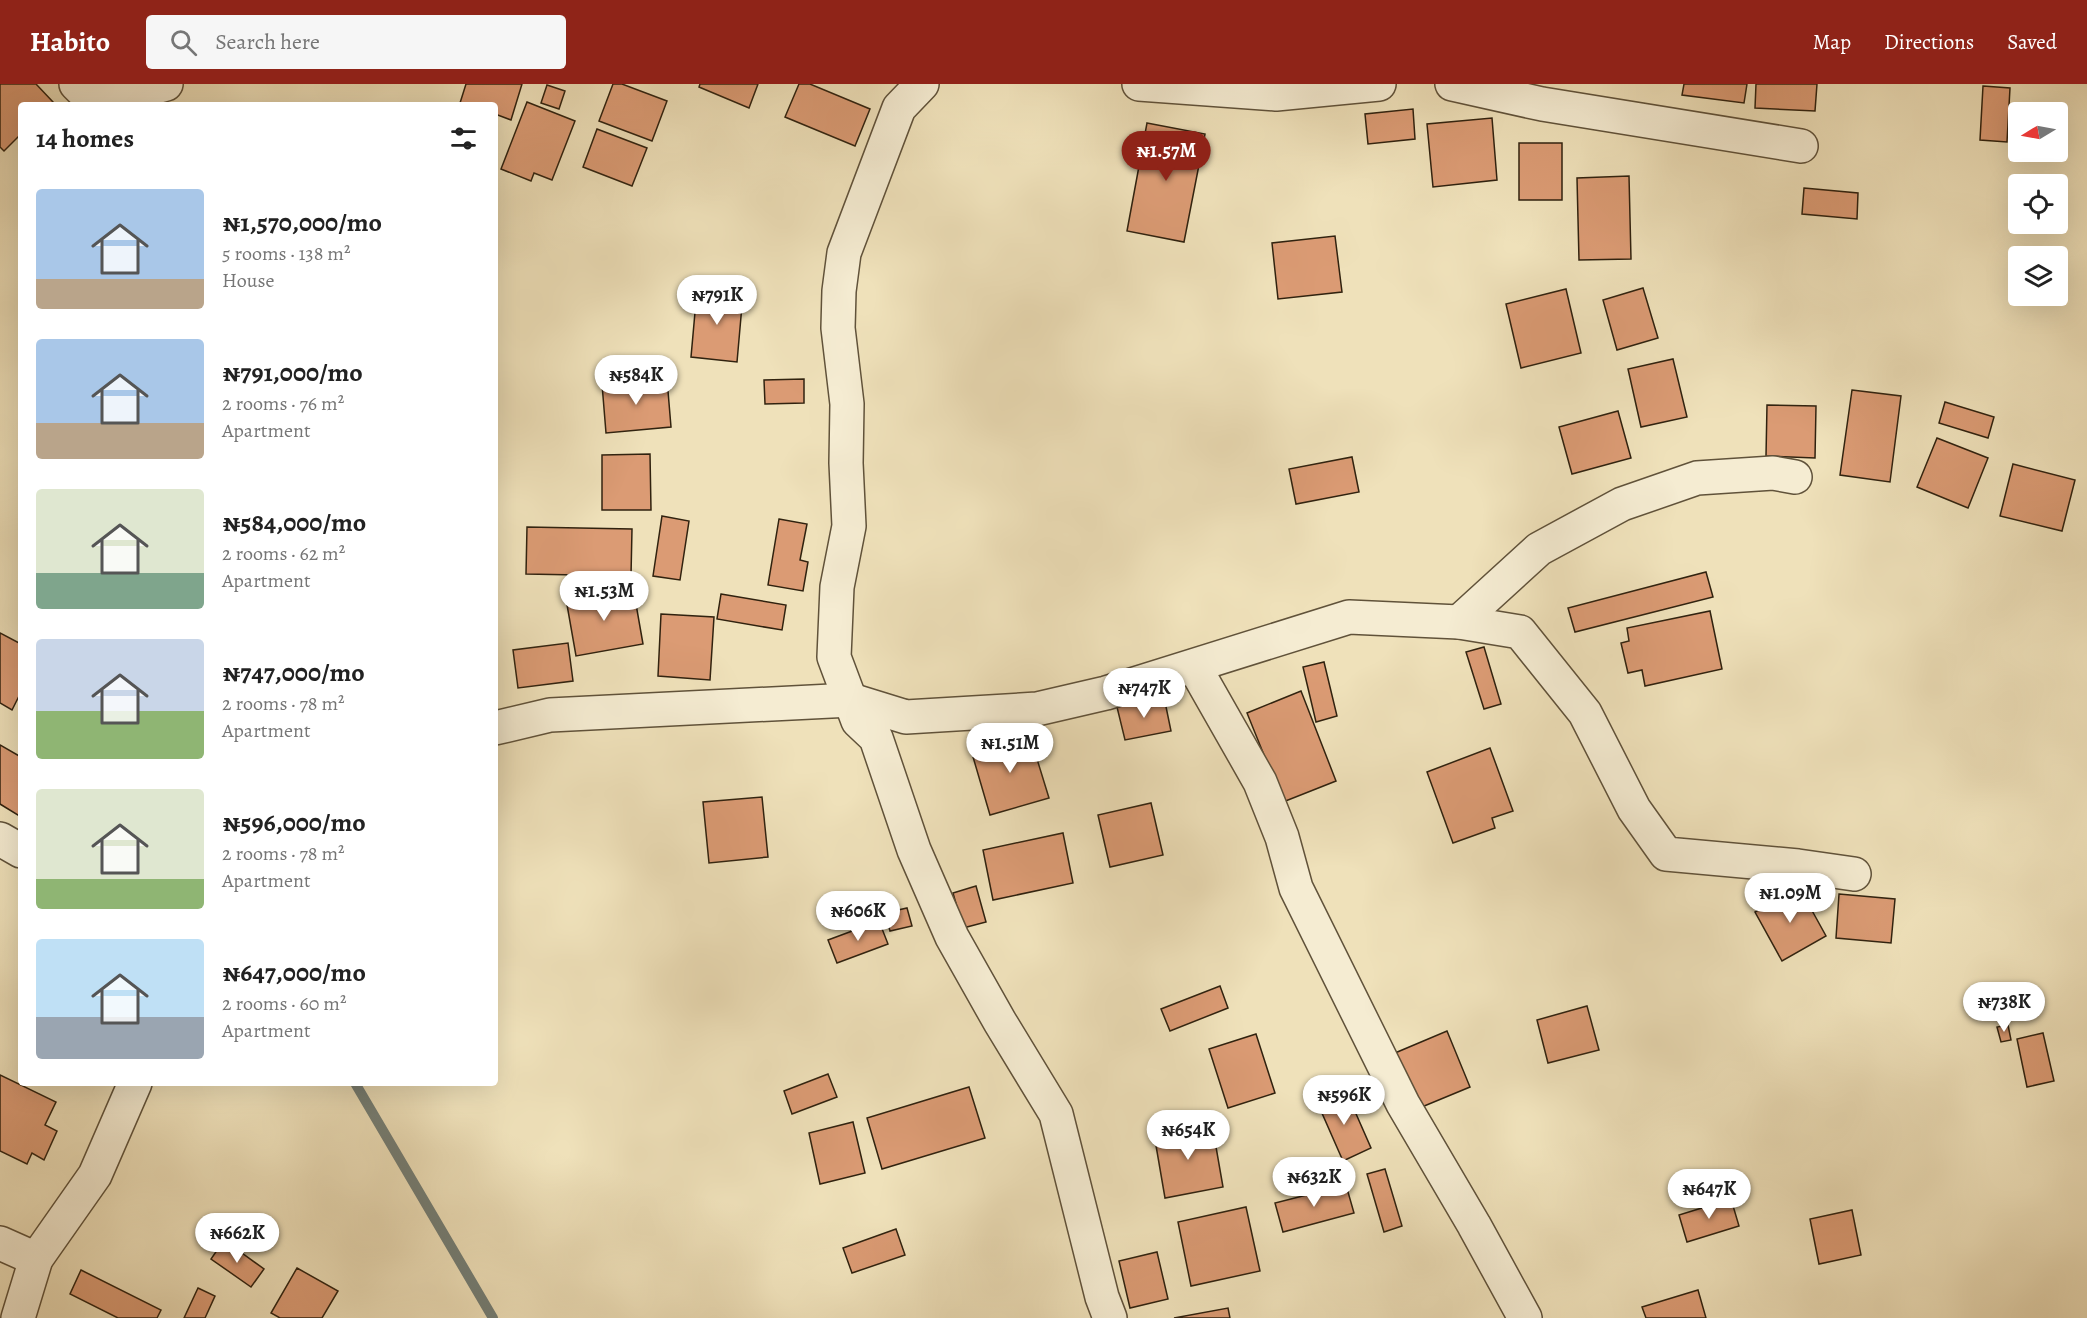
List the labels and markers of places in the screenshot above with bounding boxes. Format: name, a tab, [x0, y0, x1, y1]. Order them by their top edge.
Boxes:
pin: ₦1.57M	[1117, 131, 1215, 182]
pin: ₦791K	[675, 275, 759, 326]
pin: ₦584K	[594, 355, 678, 406]
pin: ₦1.53M	[555, 571, 653, 622]
pin: ₦747K	[1102, 668, 1186, 719]
pin: ₦1.51M	[961, 723, 1059, 774]
pin: ₦1.09M	[1741, 873, 1839, 924]
pin: ₦606K	[816, 891, 900, 942]
pin: ₦738K	[1962, 982, 2046, 1033]
pin: ₦596K	[1302, 1075, 1386, 1126]
pin: ₦654K	[1146, 1110, 1230, 1161]
pin: ₦632K	[1272, 1157, 1356, 1208]
pin: ₦647K	[1667, 1169, 1751, 1220]
pin: ₦662K	[195, 1213, 279, 1264]

